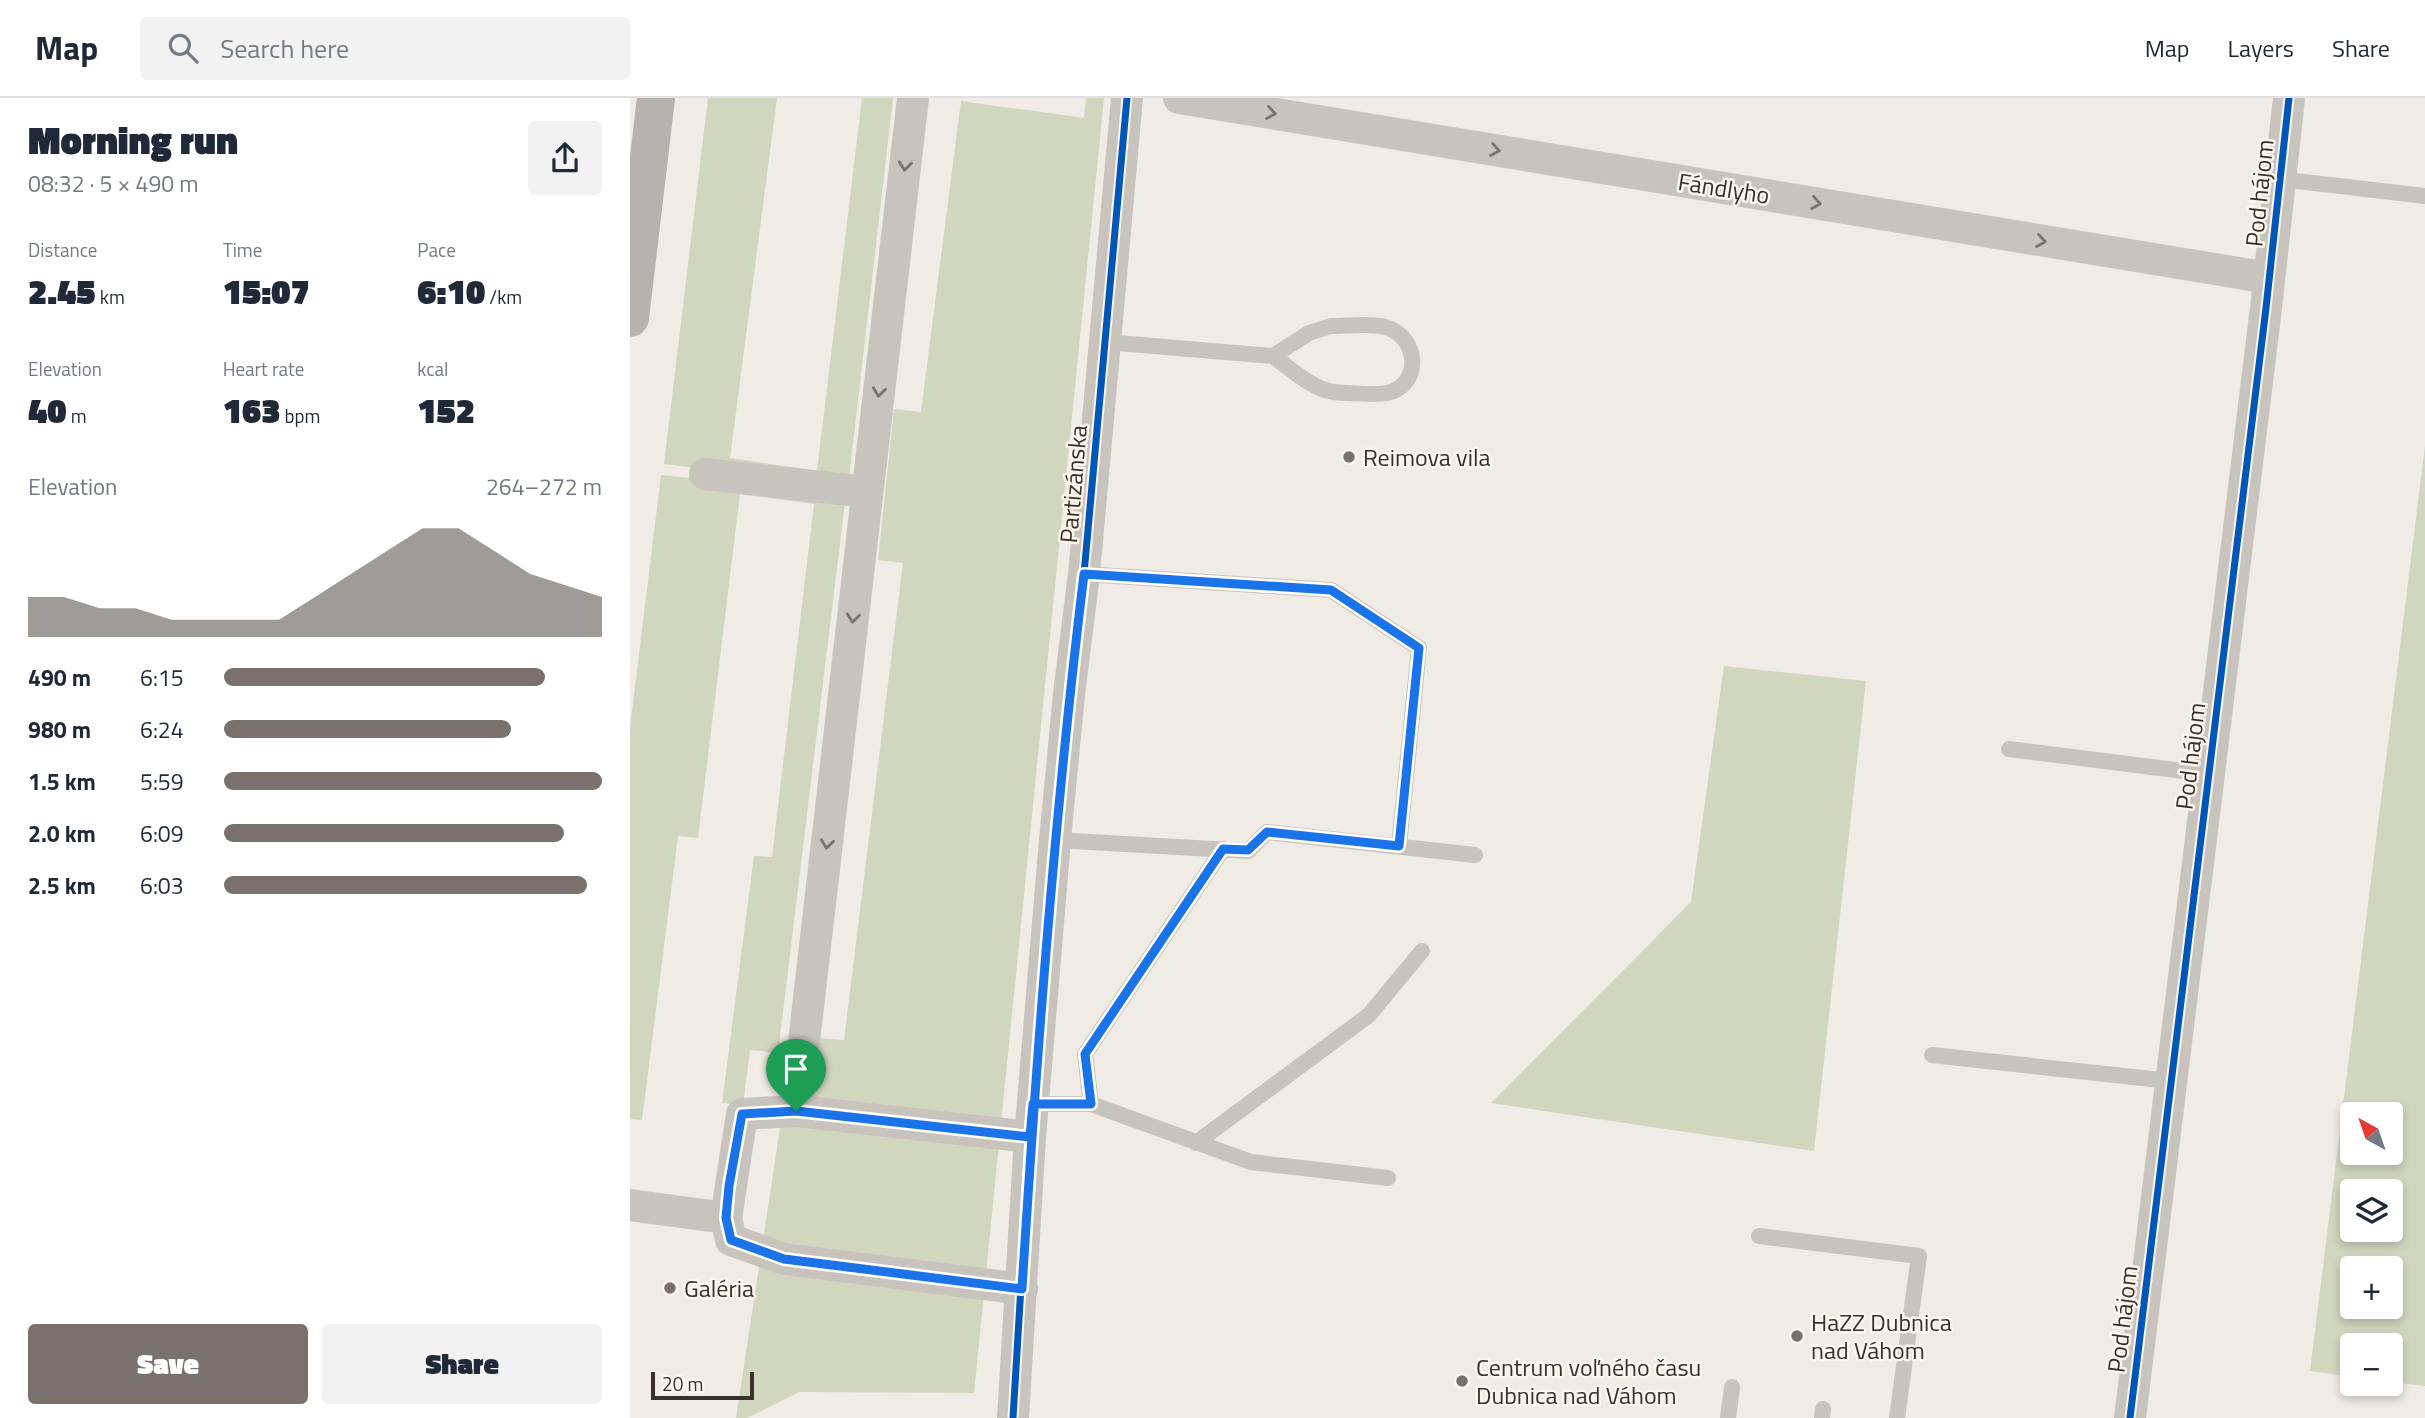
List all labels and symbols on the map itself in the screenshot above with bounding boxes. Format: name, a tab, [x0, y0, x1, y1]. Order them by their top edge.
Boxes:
one-way arrow	[1265, 105, 1276, 120]
street label: Pod hájom	[2235, 138, 2283, 248]
one-way arrow	[1489, 142, 1501, 157]
one-way arrow	[898, 160, 913, 172]
street label: Fándlyho	[1676, 163, 1772, 213]
one-way arrow	[1810, 195, 1822, 210]
one-way arrow	[2035, 233, 2046, 248]
one-way arrow	[871, 386, 886, 398]
street label: Partizánska	[1050, 423, 1096, 545]
place label: Reimova vila	[1363, 439, 1491, 475]
marker: Reimova vila	[1341, 449, 1357, 465]
one-way arrow	[846, 613, 861, 624]
street label: Pod hájom	[2166, 700, 2214, 812]
one-way arrow	[819, 838, 834, 850]
pin	[766, 1039, 826, 1111]
north arrow	[2340, 1102, 2403, 1166]
street label: Pod hájom	[2098, 1263, 2146, 1375]
place label: Galéria	[684, 1270, 754, 1306]
marker: Galéria	[662, 1280, 678, 1296]
place label: HaZZ Dubnica nad Váhom	[1811, 1304, 1952, 1368]
marker: HaZZ Dubnica nad Váhom	[1789, 1328, 1805, 1344]
place label: Centrum voľného času Dubnica nad Váhom	[1476, 1349, 1701, 1413]
scale bar	[651, 1369, 754, 1401]
marker: Centrum voľného času Dubnica nad Váhom	[1454, 1373, 1470, 1389]

